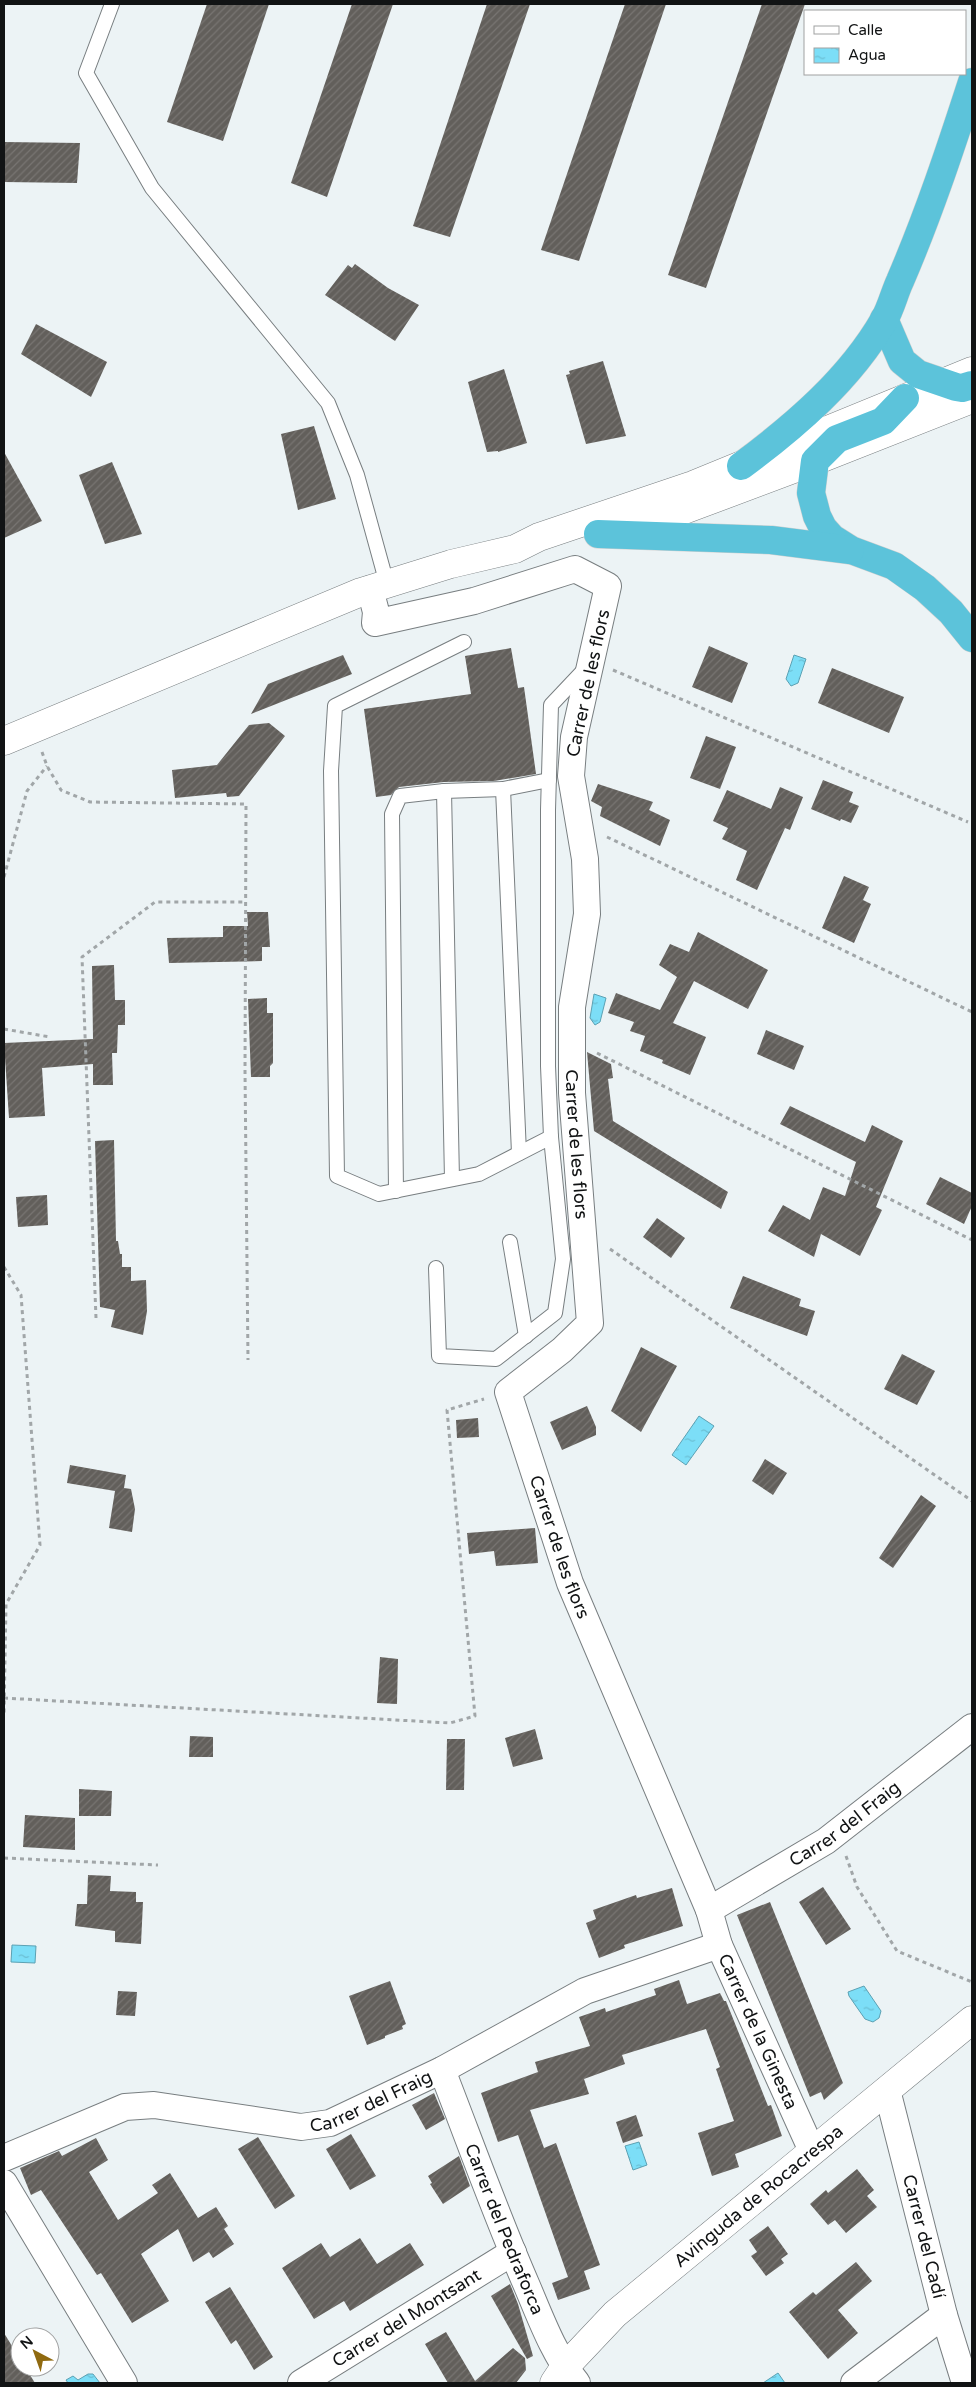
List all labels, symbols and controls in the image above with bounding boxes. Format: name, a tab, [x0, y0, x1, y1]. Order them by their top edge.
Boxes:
legend	[804, 10, 966, 75]
text: Calle	[848, 21, 883, 39]
text: Agua	[848, 46, 886, 64]
street label: Carrer de les flors	[562, 607, 614, 759]
street label: Carrer de les flors	[561, 1069, 593, 1220]
street label: Carrer de les flors	[525, 1473, 595, 1622]
street label: Carrer del Fraig	[785, 1776, 905, 1871]
street label: Carrer de la Ginesta	[713, 1950, 803, 2113]
street label: Carrer del Fraig	[308, 2065, 436, 2137]
street label: Avinguda de Rocacrespa	[669, 2120, 847, 2272]
street label: Carrer del Pedraforca	[460, 2141, 549, 2318]
street label: Carrer del Cadí	[898, 2172, 950, 2301]
street label: Carrer del Montsant	[328, 2263, 485, 2372]
north arrow	[10, 2327, 60, 2377]
text: N	[17, 2332, 37, 2353]

